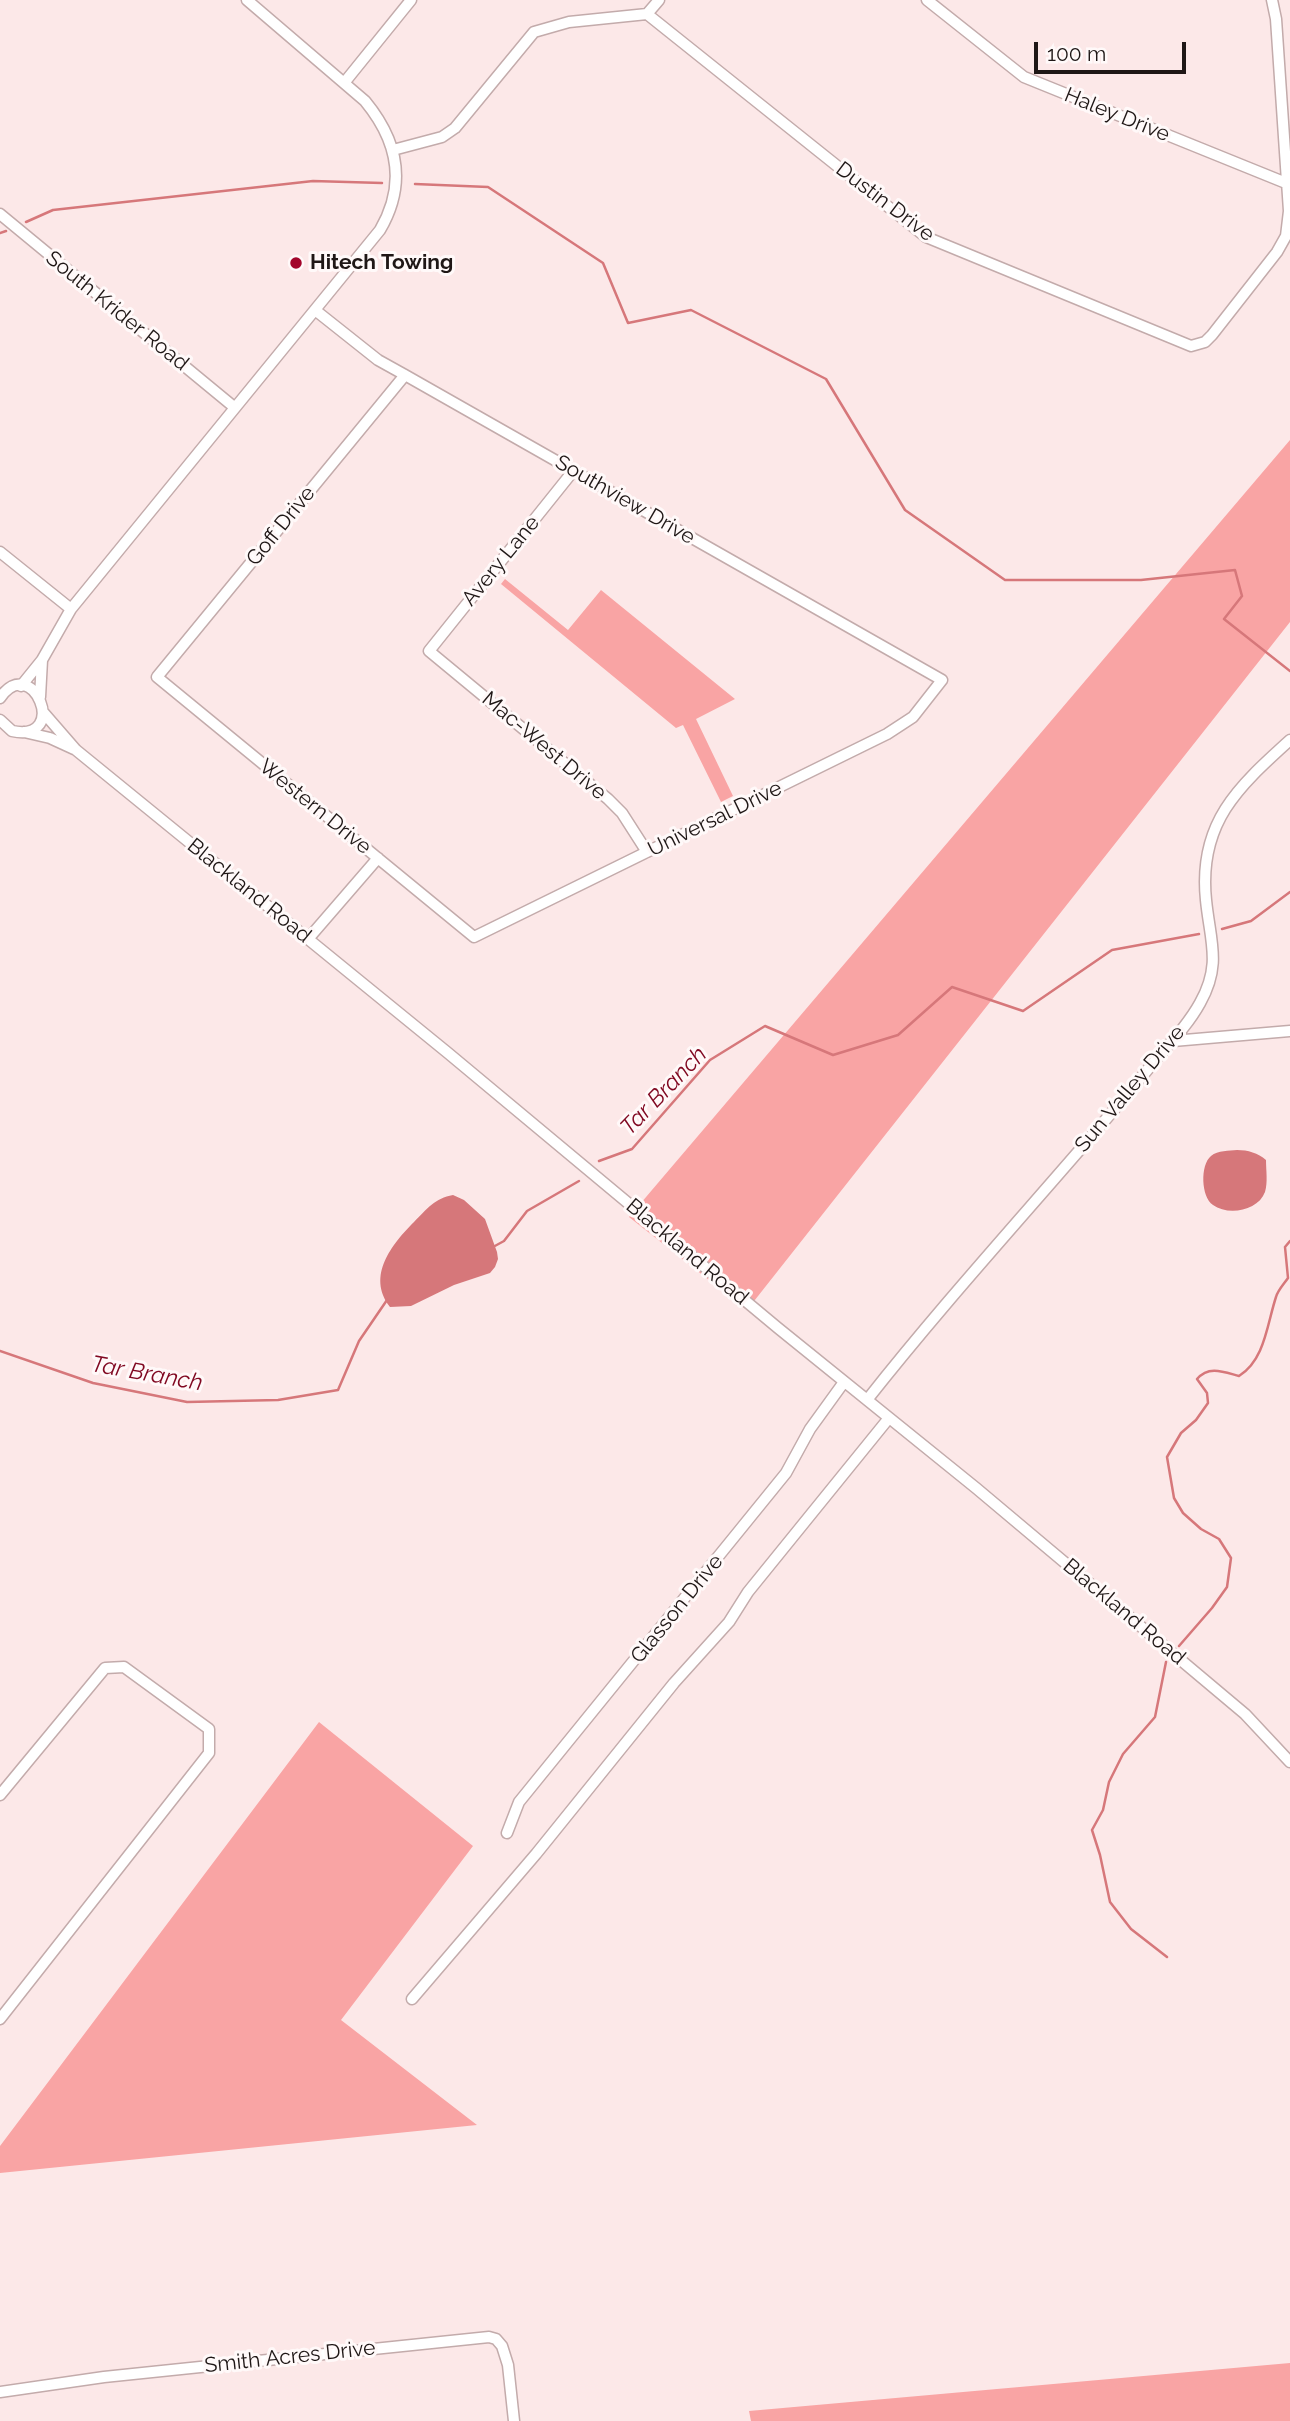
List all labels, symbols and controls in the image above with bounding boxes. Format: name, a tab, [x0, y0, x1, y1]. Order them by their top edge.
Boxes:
scale bar	[1038, 28, 1190, 72]
text: 100 m	[1047, 41, 1106, 66]
street label: Haley Drive	[1061, 82, 1173, 148]
street label: Dustin Drive	[831, 157, 939, 247]
street label: South Krider Road	[41, 246, 193, 376]
place label: Hitech Towing	[310, 250, 453, 276]
marker: Hitech Towing	[288, 255, 304, 271]
street label: Southview Drive	[551, 450, 699, 550]
street label: Goff Drive	[241, 481, 321, 571]
street label: Avery Lane	[457, 511, 545, 611]
street label: Mac-West Drive	[477, 687, 611, 805]
street label: Western Drive	[254, 754, 376, 860]
street label: Universal Drive	[644, 776, 786, 862]
street label: Blackland Road	[182, 833, 316, 949]
street label: Sun Valley Drive	[1070, 1020, 1190, 1158]
water label: Tar Branch	[615, 1041, 713, 1141]
street label: Blackland Road	[621, 1193, 753, 1311]
water label: Tar Branch	[89, 1351, 205, 1397]
street label: Glasson Drive	[625, 1550, 729, 1668]
street label: Blackland Road	[1058, 1553, 1190, 1671]
street label: Smith Acres Drive	[203, 2335, 377, 2379]

